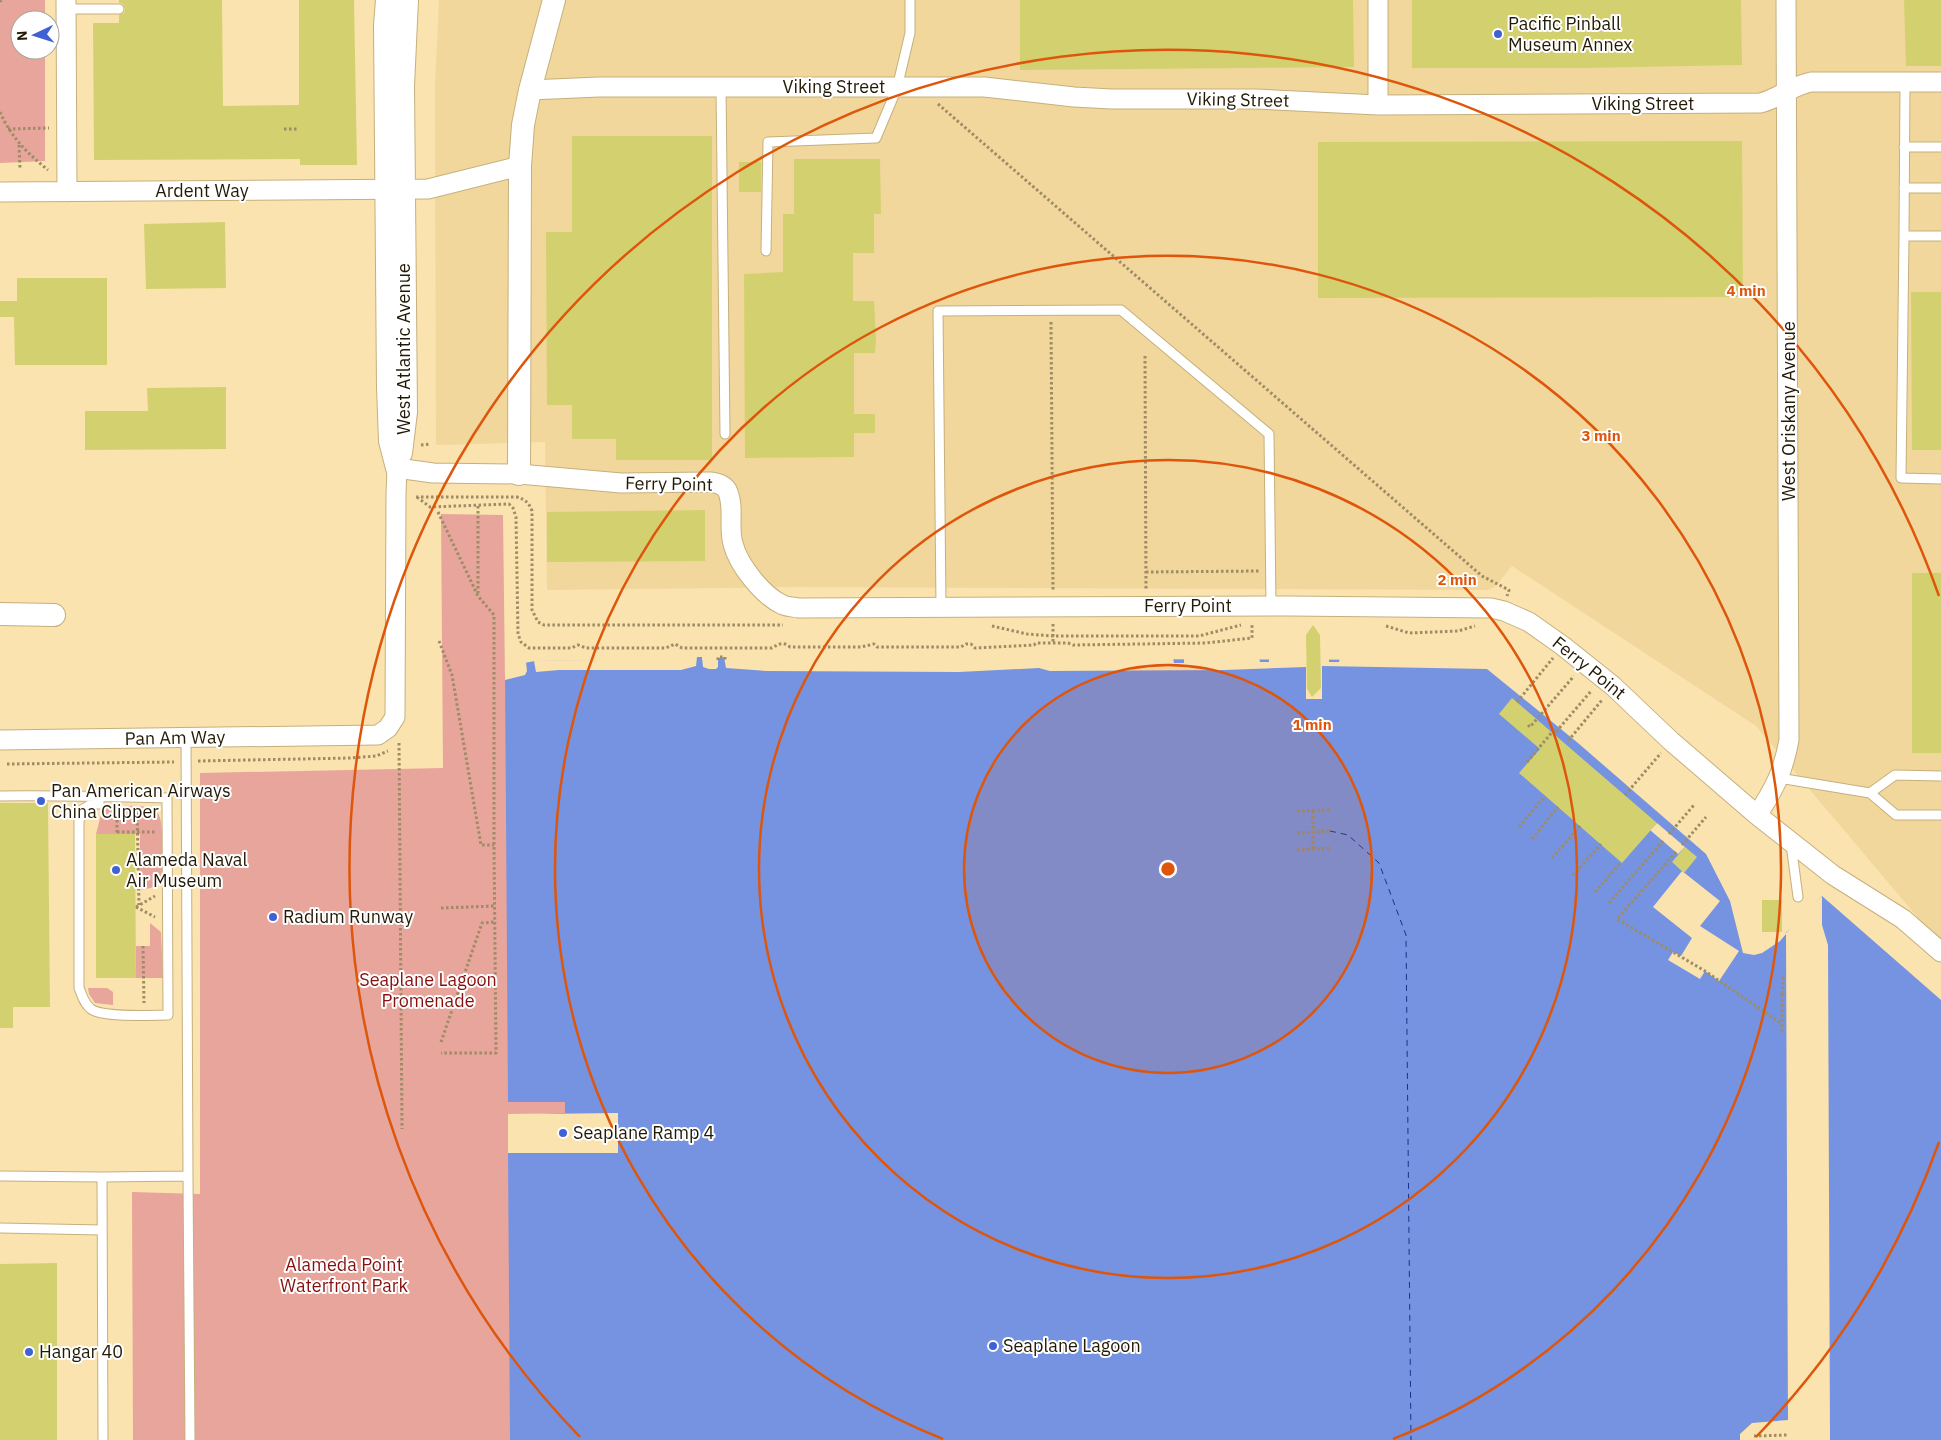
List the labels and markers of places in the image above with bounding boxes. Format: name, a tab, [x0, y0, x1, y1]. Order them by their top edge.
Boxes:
place label: Pacific Pinball Museum Annex	[1508, 12, 1632, 56]
marker: Pacific Pinball Museum Annex	[1492, 28, 1504, 40]
place label: Pan American Airways China Clipper	[51, 779, 231, 823]
marker: Pan American Airways China Clipper	[35, 795, 47, 807]
place label: Alameda Naval Air Museum	[126, 848, 247, 892]
centre of rings	[1159, 860, 1177, 878]
marker: Alameda Naval Air Museum	[110, 864, 122, 876]
place label: Radium Runway	[283, 905, 413, 928]
marker: Radium Runway	[267, 911, 279, 923]
place label: Seaplane Ramp 4	[573, 1121, 715, 1144]
marker: Seaplane Ramp 4	[557, 1127, 569, 1139]
place label: Seaplane Lagoon	[1003, 1334, 1141, 1357]
place label: Hangar 40	[39, 1340, 123, 1363]
marker: Seaplane Lagoon	[987, 1340, 999, 1352]
marker: Hangar 40	[23, 1346, 35, 1358]

